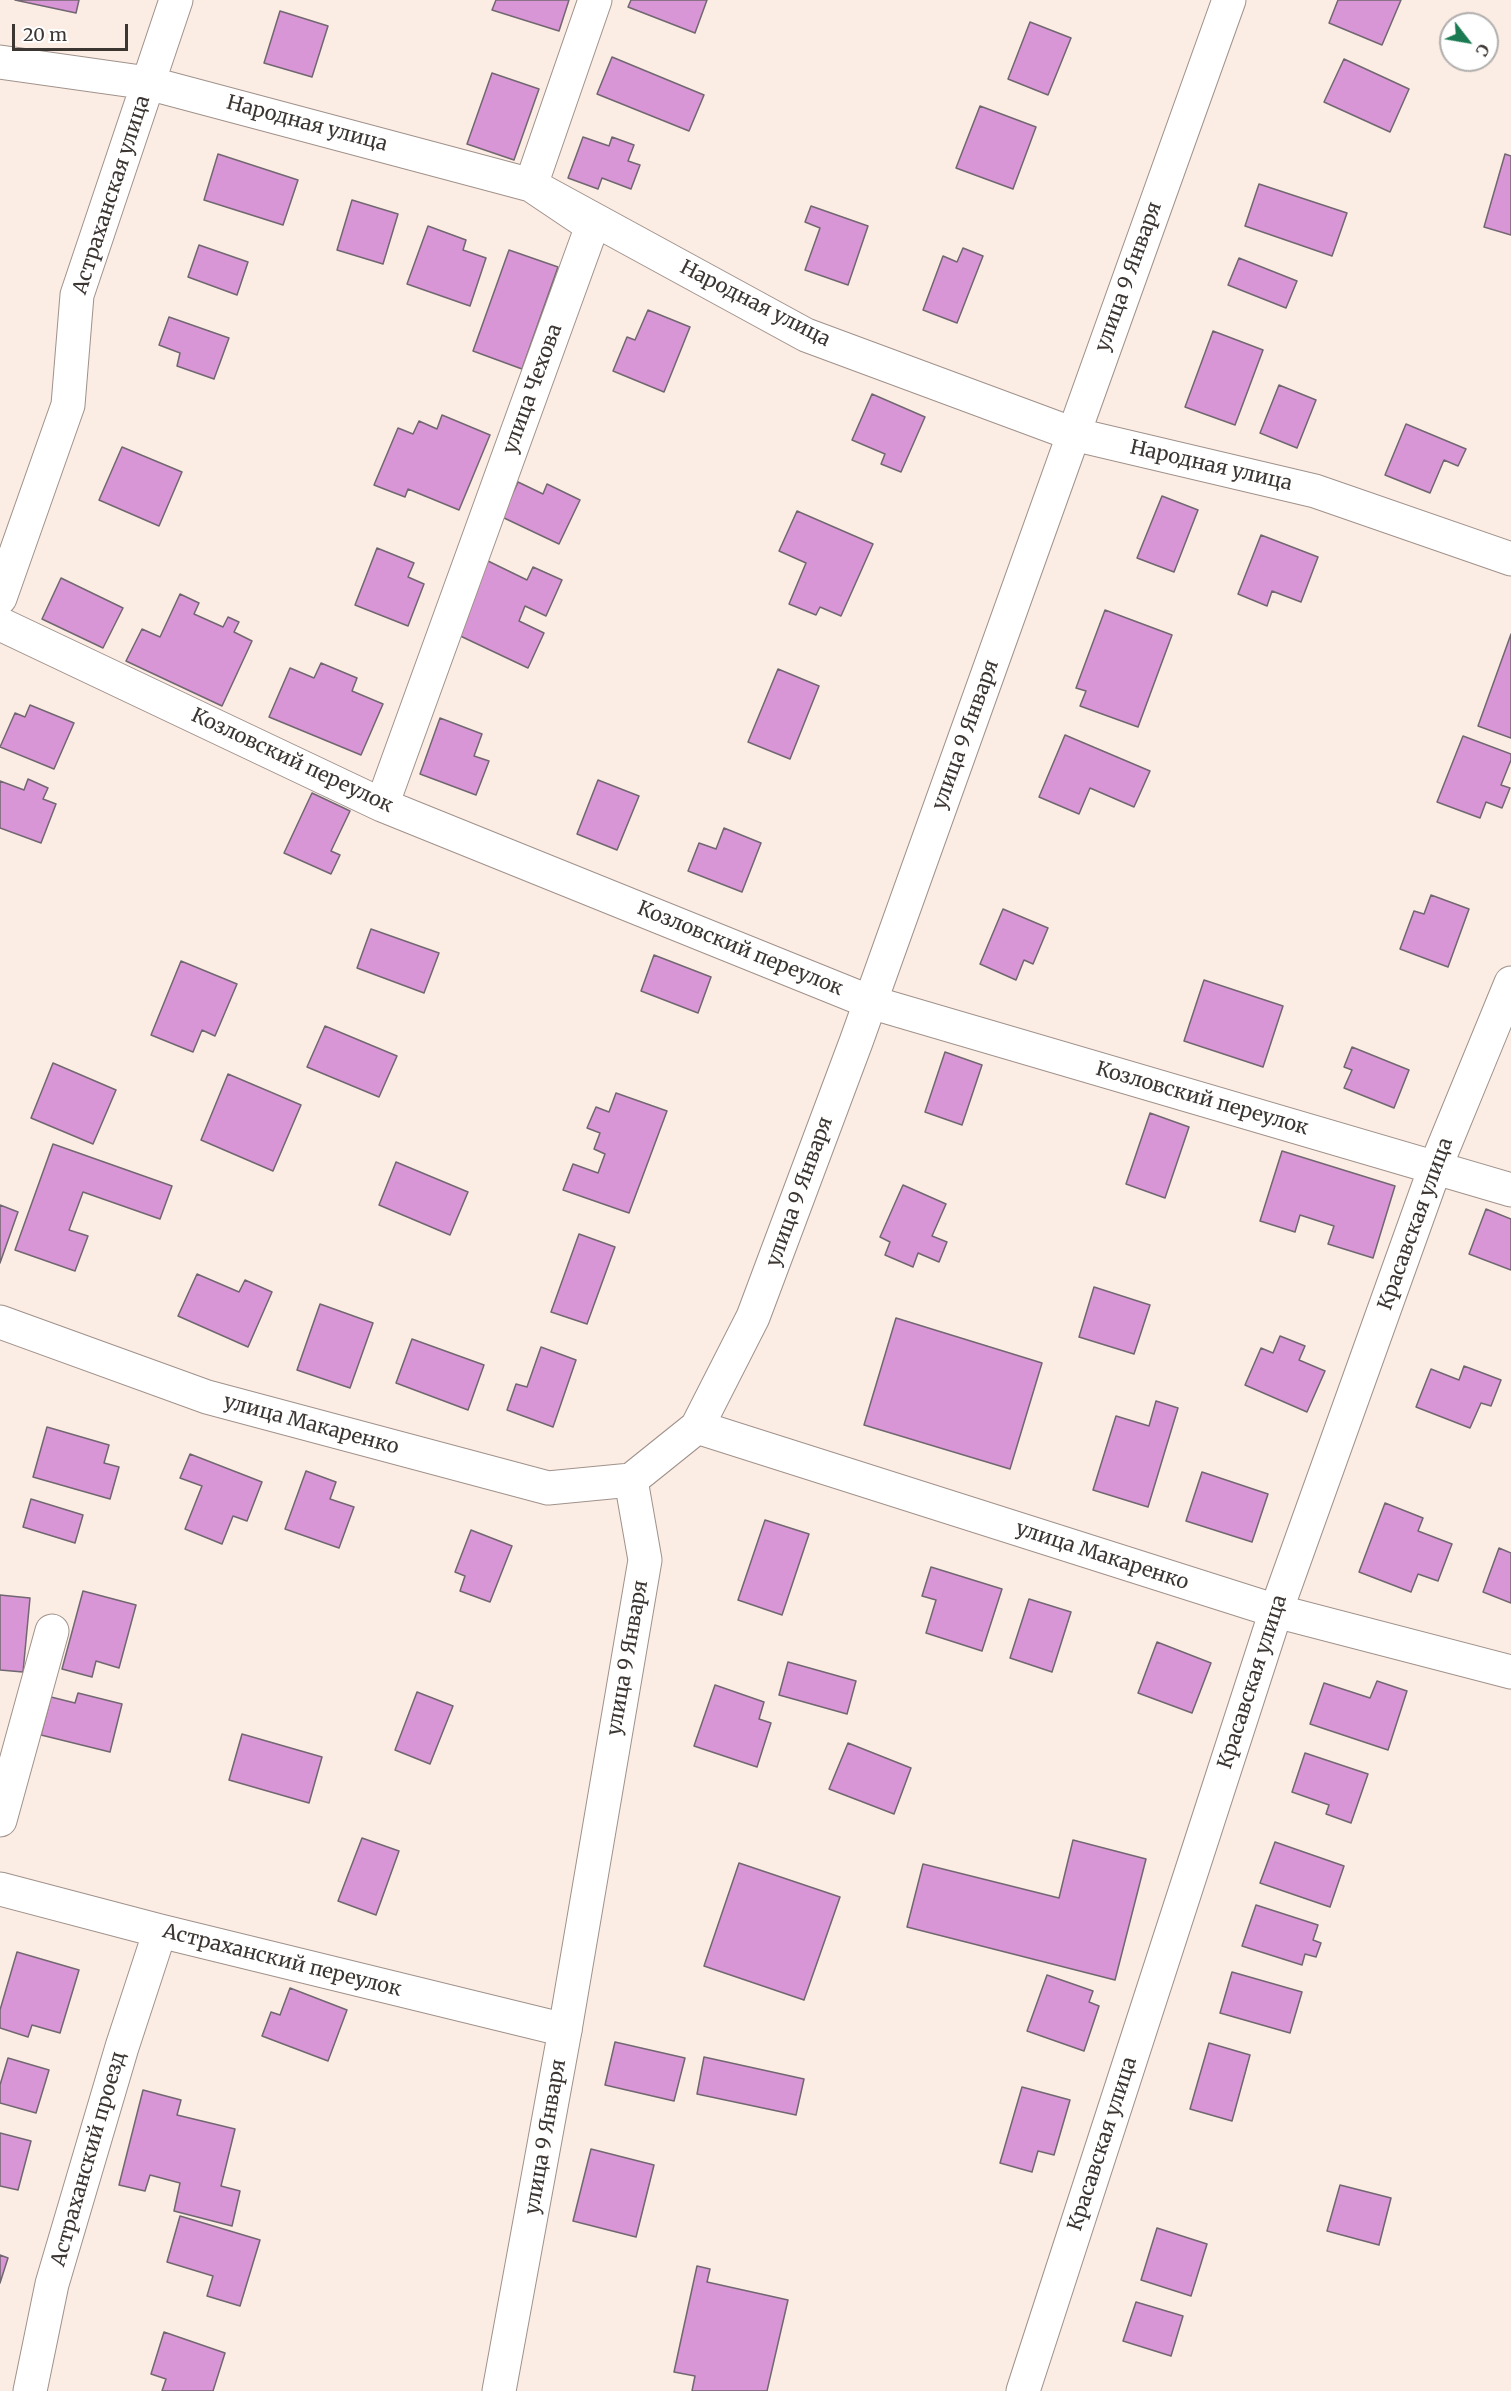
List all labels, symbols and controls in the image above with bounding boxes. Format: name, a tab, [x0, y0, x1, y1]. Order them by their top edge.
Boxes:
scale bar	[15, 12, 130, 50]
north arrow	[1439, 12, 1499, 72]
text: 20 m	[23, 23, 67, 46]
text: С	[1471, 41, 1494, 60]
street label: Народная улица	[224, 91, 390, 157]
street label: Астраханская улица	[69, 93, 155, 297]
street label: улица 9 Января	[1091, 199, 1167, 355]
street label: Народная улица	[676, 256, 834, 352]
street label: улица Чехова	[498, 321, 568, 457]
street label: Народная улица	[1128, 436, 1294, 496]
street label: улица 9 Января	[928, 657, 1004, 813]
street label: Козловский переулок	[187, 704, 397, 818]
street label: Козловский переулок	[634, 897, 846, 1001]
street label: Козловский переулок	[1093, 1057, 1311, 1141]
street label: улица 9 Января	[762, 1114, 838, 1270]
street label: Красавская улица	[1374, 1135, 1458, 1313]
street label: улица Макаренко	[221, 1390, 401, 1460]
street label: улица Макаренко	[1012, 1517, 1192, 1595]
street label: улица 9 Января	[603, 1578, 653, 1738]
street label: Красавская улица	[1214, 1592, 1292, 1772]
street label: Астраханский переулок	[160, 1920, 404, 2002]
street label: Астраханский проезд	[47, 2049, 131, 2269]
street label: Красавская улица	[1064, 2054, 1142, 2234]
street label: улица 9 Января	[521, 2057, 571, 2217]

